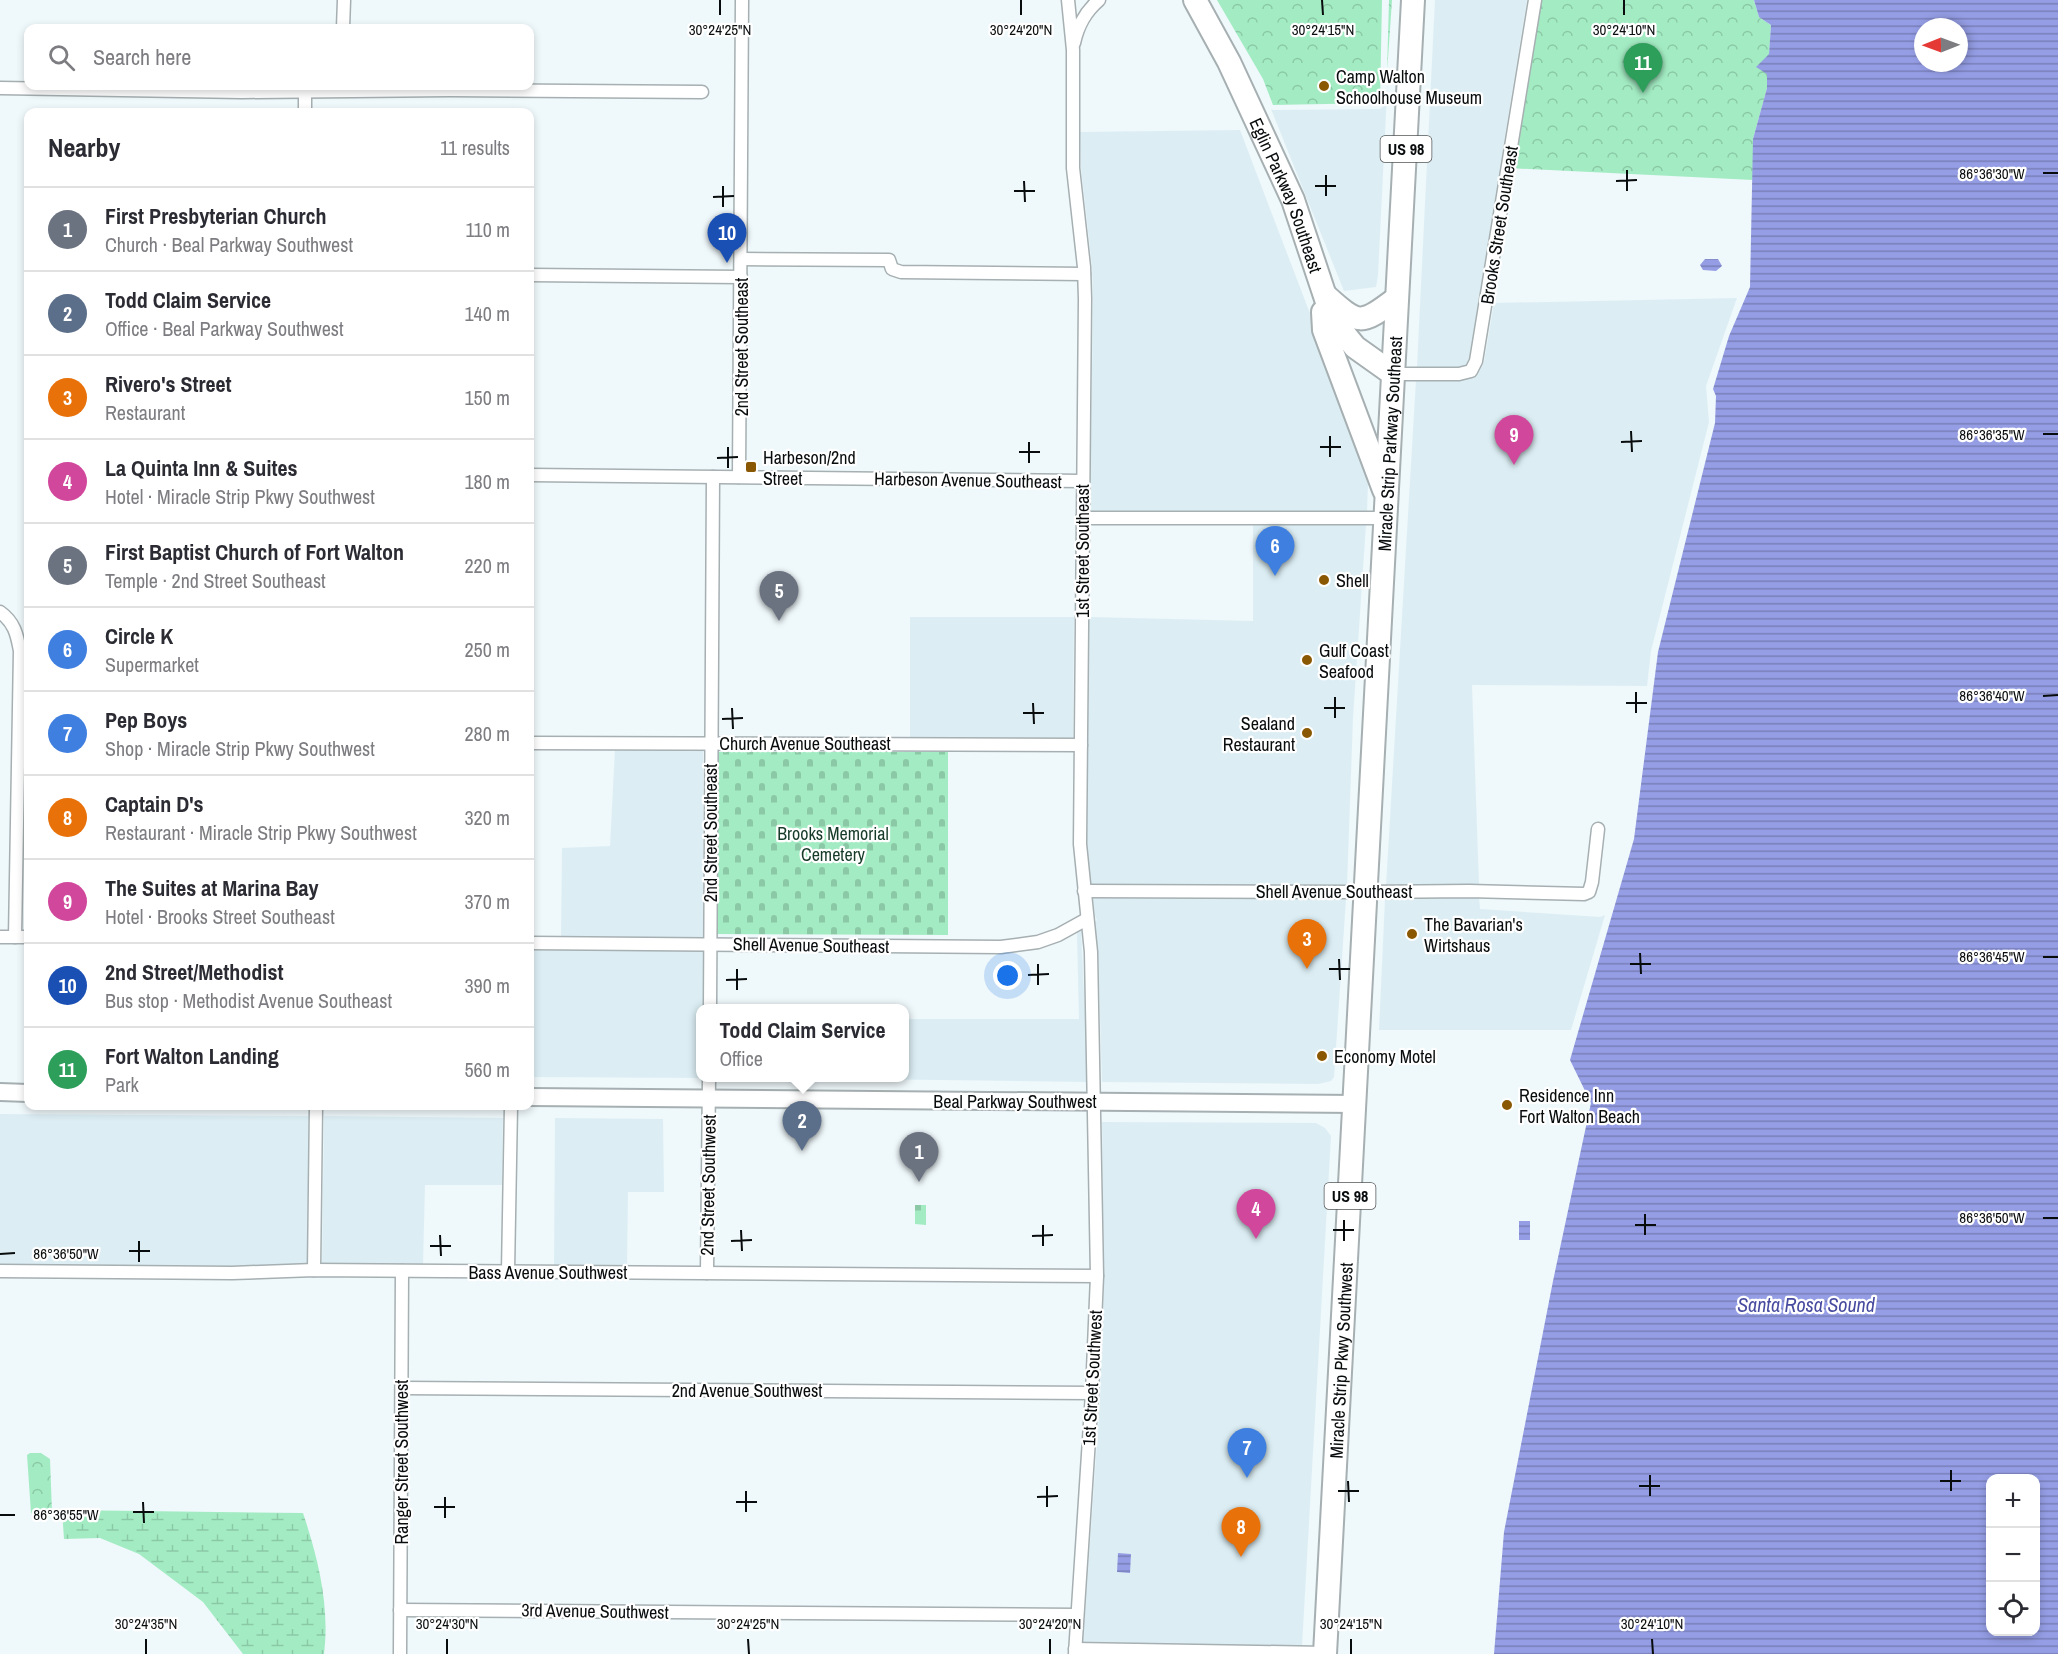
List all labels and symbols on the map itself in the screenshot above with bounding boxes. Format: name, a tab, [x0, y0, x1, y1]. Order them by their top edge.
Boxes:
north arrow	[1914, 18, 1968, 72]
text: 30°24'25"N	[689, 19, 751, 40]
text: 30°24'20"N	[990, 19, 1052, 40]
text: 30°24'15"N	[1292, 19, 1354, 40]
text: 30°24'10"N	[1593, 19, 1655, 40]
pin: 11	[1624, 44, 1662, 93]
place label: Camp Walton Schoolhouse Museum	[1336, 64, 1482, 110]
marker: Camp Walton Schoolhouse Museum	[1317, 79, 1331, 93]
street label: Eglin Parkway Southeast	[1244, 114, 1329, 276]
road number: US 98	[1380, 136, 1432, 162]
street label: Brooks Street Southeast	[1474, 144, 1524, 306]
text: 86°36'30"W	[1959, 163, 2025, 184]
pin: 10	[708, 214, 746, 263]
street label: 2nd Street Southeast	[729, 278, 754, 416]
street label: Miracle Strip Parkway Southeast	[1371, 336, 1408, 552]
pin: 9	[1494, 416, 1534, 465]
text: 86°36'35"W	[1959, 424, 2025, 445]
place label: Harbeson/2nd Street	[763, 445, 856, 491]
marker: Harbeson/2nd Street	[744, 460, 758, 474]
street label: Harbeson Avenue Southeast	[874, 466, 1062, 494]
street label: 1st Street Southeast	[1070, 484, 1095, 618]
pin: 6	[1256, 526, 1294, 576]
place label: Shell	[1336, 568, 1369, 593]
pin: 5	[760, 572, 798, 621]
marker: Shell	[1317, 573, 1331, 587]
place label: Gulf Coast Seafood	[1319, 638, 1389, 684]
marker: Gulf Coast Seafood	[1300, 653, 1314, 667]
text: 86°36'40"W	[1959, 685, 2025, 706]
place label: Sealand Restaurant	[1223, 711, 1295, 757]
marker: Sealand Restaurant	[1300, 726, 1314, 740]
street label: Church Avenue Southeast	[719, 731, 891, 756]
street label: 2nd Street Southeast	[698, 764, 723, 902]
park label: Brooks Memorial Cemetery	[777, 821, 889, 867]
street label: Shell Avenue Southeast	[1256, 879, 1412, 904]
place label: The Bavarian's Wirtshaus	[1424, 912, 1523, 958]
pin: 3	[1288, 920, 1326, 969]
marker: The Bavarian's Wirtshaus	[1405, 927, 1419, 941]
street label: Shell Avenue Southeast	[733, 931, 889, 959]
text: 86°36'45"W	[1959, 946, 2025, 967]
your location	[993, 961, 1022, 990]
place label: Economy Motel	[1334, 1044, 1436, 1069]
marker: Economy Motel	[1315, 1049, 1329, 1063]
place label: Residence Inn Fort Walton Beach	[1519, 1083, 1640, 1129]
street label: Beal Parkway Southwest	[933, 1089, 1097, 1114]
marker: Residence Inn Fort Walton Beach	[1500, 1098, 1514, 1112]
pin: 2	[782, 1102, 822, 1151]
street label: 2nd Street Southwest	[694, 1114, 722, 1256]
pin: 1	[900, 1132, 938, 1182]
road number: US 98	[1324, 1183, 1376, 1209]
pin: 4	[1236, 1190, 1276, 1239]
text: 86°36'50"W	[1959, 1207, 2025, 1228]
text: 86°36'50"W	[33, 1243, 99, 1264]
street label: Bass Avenue Southwest	[469, 1260, 627, 1285]
street label: Miracle Strip Pkwy Southwest	[1323, 1262, 1358, 1459]
water label: Santa Rosa Sound	[1737, 1291, 1876, 1318]
street label: 1st Street Southwest	[1076, 1309, 1108, 1447]
street label: 2nd Avenue Southwest	[672, 1378, 822, 1403]
street label: Ranger Street Southwest	[389, 1380, 414, 1544]
pin: 7	[1228, 1428, 1266, 1478]
text: 86°36'55"W	[33, 1504, 99, 1525]
pin: 8	[1222, 1508, 1260, 1557]
street label: 3rd Avenue Southwest	[521, 1597, 669, 1625]
text: 30°24'35"N	[115, 1613, 177, 1634]
text: 30°24'30"N	[416, 1613, 478, 1634]
text: 30°24'25"N	[717, 1613, 779, 1634]
text: 30°24'20"N	[1019, 1613, 1081, 1634]
text: 30°24'15"N	[1320, 1613, 1382, 1634]
text: 30°24'10"N	[1621, 1613, 1683, 1634]

